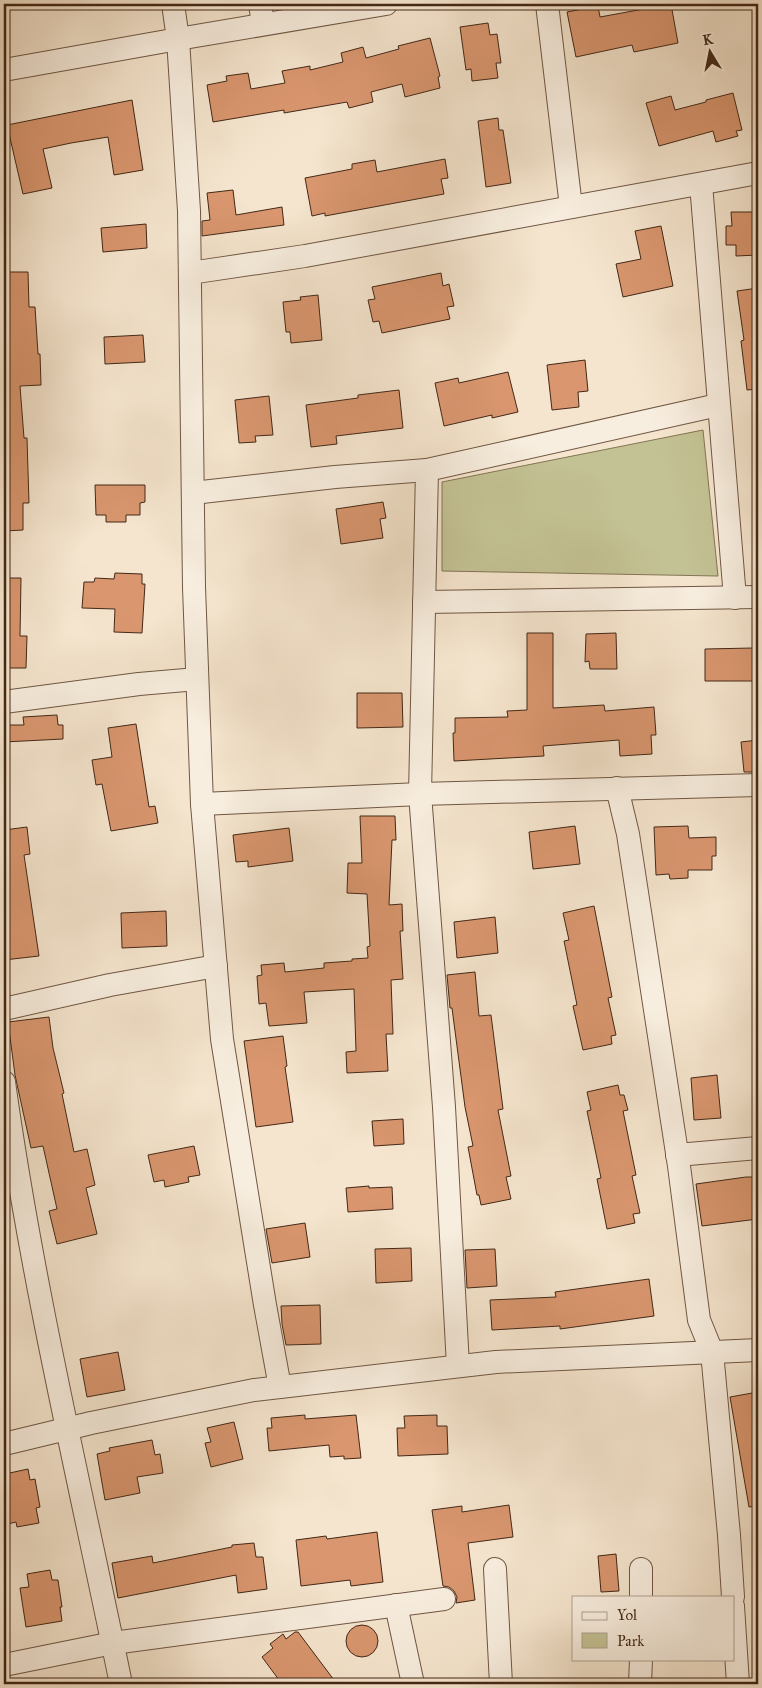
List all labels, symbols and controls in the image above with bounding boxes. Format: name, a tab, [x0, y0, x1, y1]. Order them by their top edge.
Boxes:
north arrow	[684, 28, 734, 78]
text: K	[701, 30, 715, 49]
legend	[572, 1596, 734, 1660]
text: Yol	[617, 1606, 638, 1624]
text: Park	[617, 1632, 644, 1650]

